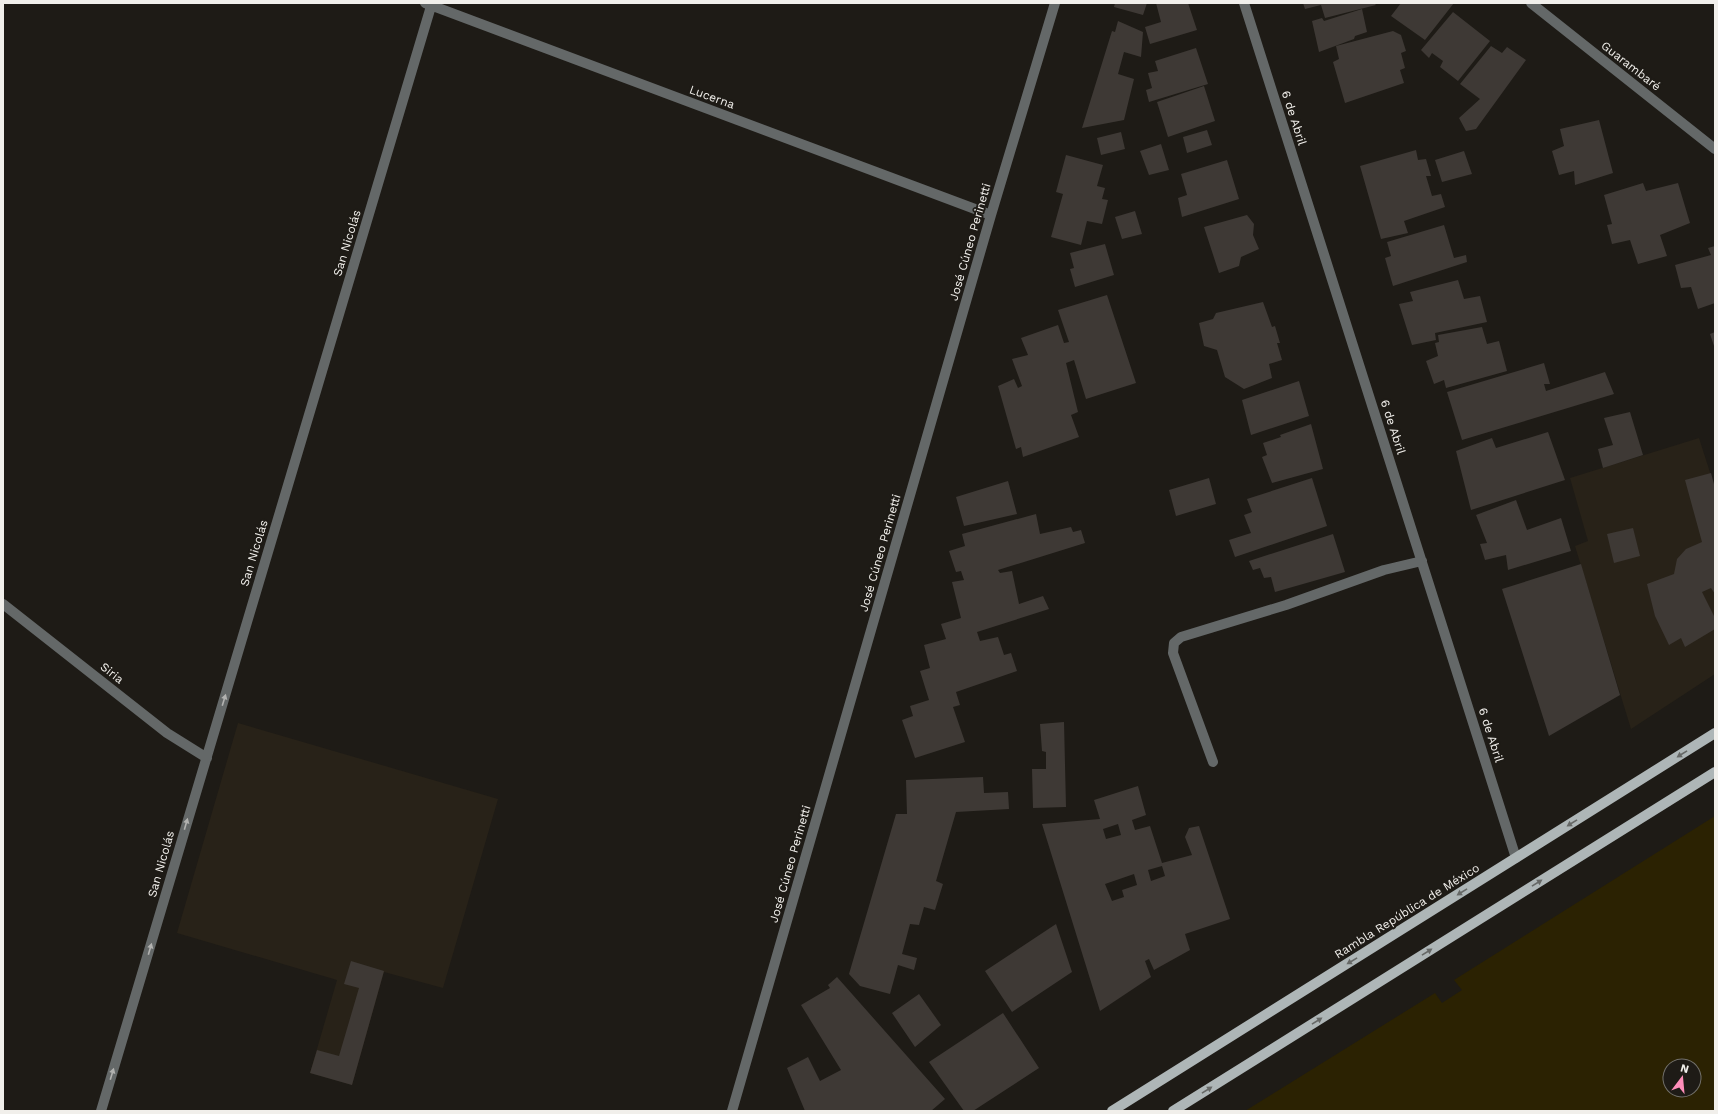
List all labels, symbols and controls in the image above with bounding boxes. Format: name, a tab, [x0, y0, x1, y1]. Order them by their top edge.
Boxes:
street label: Guarambaré	[1598, 38, 1664, 94]
street label: Lucerna	[687, 82, 737, 112]
street label: 6 de Abril	[1279, 89, 1310, 147]
street label: José Cúneo Perinetti	[947, 182, 993, 302]
street label: San Nicolás	[330, 208, 364, 278]
street label: 6 de Abril	[1378, 398, 1409, 456]
street label: José Cúneo Perinetti	[857, 493, 903, 613]
street label: San Nicolás	[237, 518, 271, 588]
street label: Siria	[98, 660, 127, 687]
one-way arrow	[221, 694, 227, 706]
street label: 6 de Abril	[1476, 706, 1507, 764]
one-way arrow	[1676, 750, 1688, 757]
street label: José Cúneo Perinetti	[767, 804, 813, 924]
one-way arrow	[183, 818, 189, 830]
one-way arrow	[1567, 819, 1577, 827]
street label: San Nicolás	[145, 829, 177, 899]
street label: Rambla República de México	[1332, 860, 1482, 962]
one-way arrow	[1532, 879, 1542, 887]
one-way arrow	[1457, 888, 1467, 896]
one-way arrow	[147, 943, 153, 955]
one-way arrow	[1421, 949, 1433, 956]
one-way arrow	[1346, 958, 1358, 965]
one-way arrow	[1311, 1018, 1323, 1025]
north arrow	[1662, 1058, 1702, 1098]
text: N	[1679, 1061, 1690, 1076]
one-way arrow	[109, 1067, 115, 1079]
one-way arrow	[1201, 1087, 1213, 1094]

